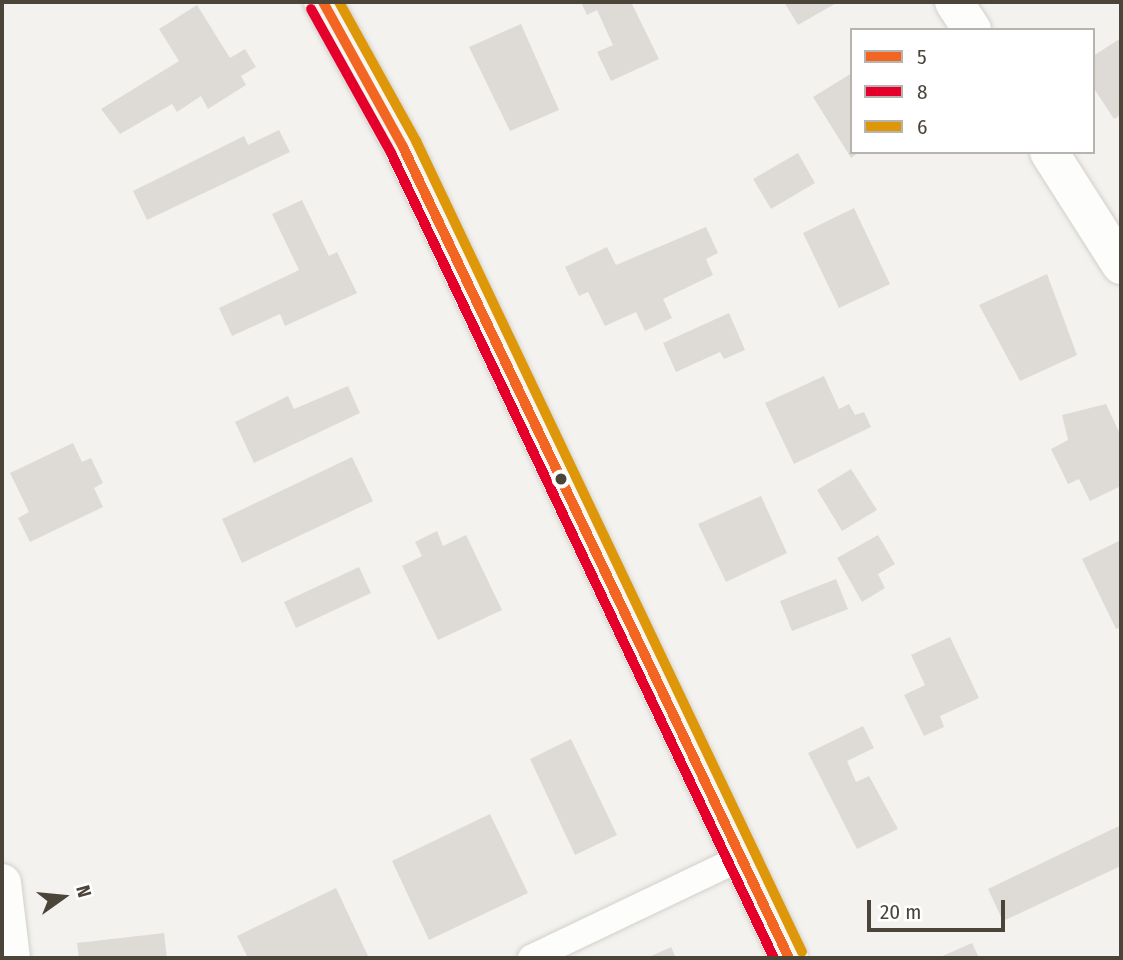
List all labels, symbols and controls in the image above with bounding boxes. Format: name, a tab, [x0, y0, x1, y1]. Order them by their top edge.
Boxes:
legend	[850, 28, 1095, 154]
text: 5	[917, 44, 927, 70]
text: 8	[917, 79, 928, 105]
text: 6	[917, 114, 927, 140]
unlabelled marker	[554, 472, 568, 486]
north arrow	[28, 862, 98, 932]
text: N	[71, 883, 96, 900]
scale bar	[871, 886, 1009, 930]
text: 20 m	[880, 899, 921, 925]

